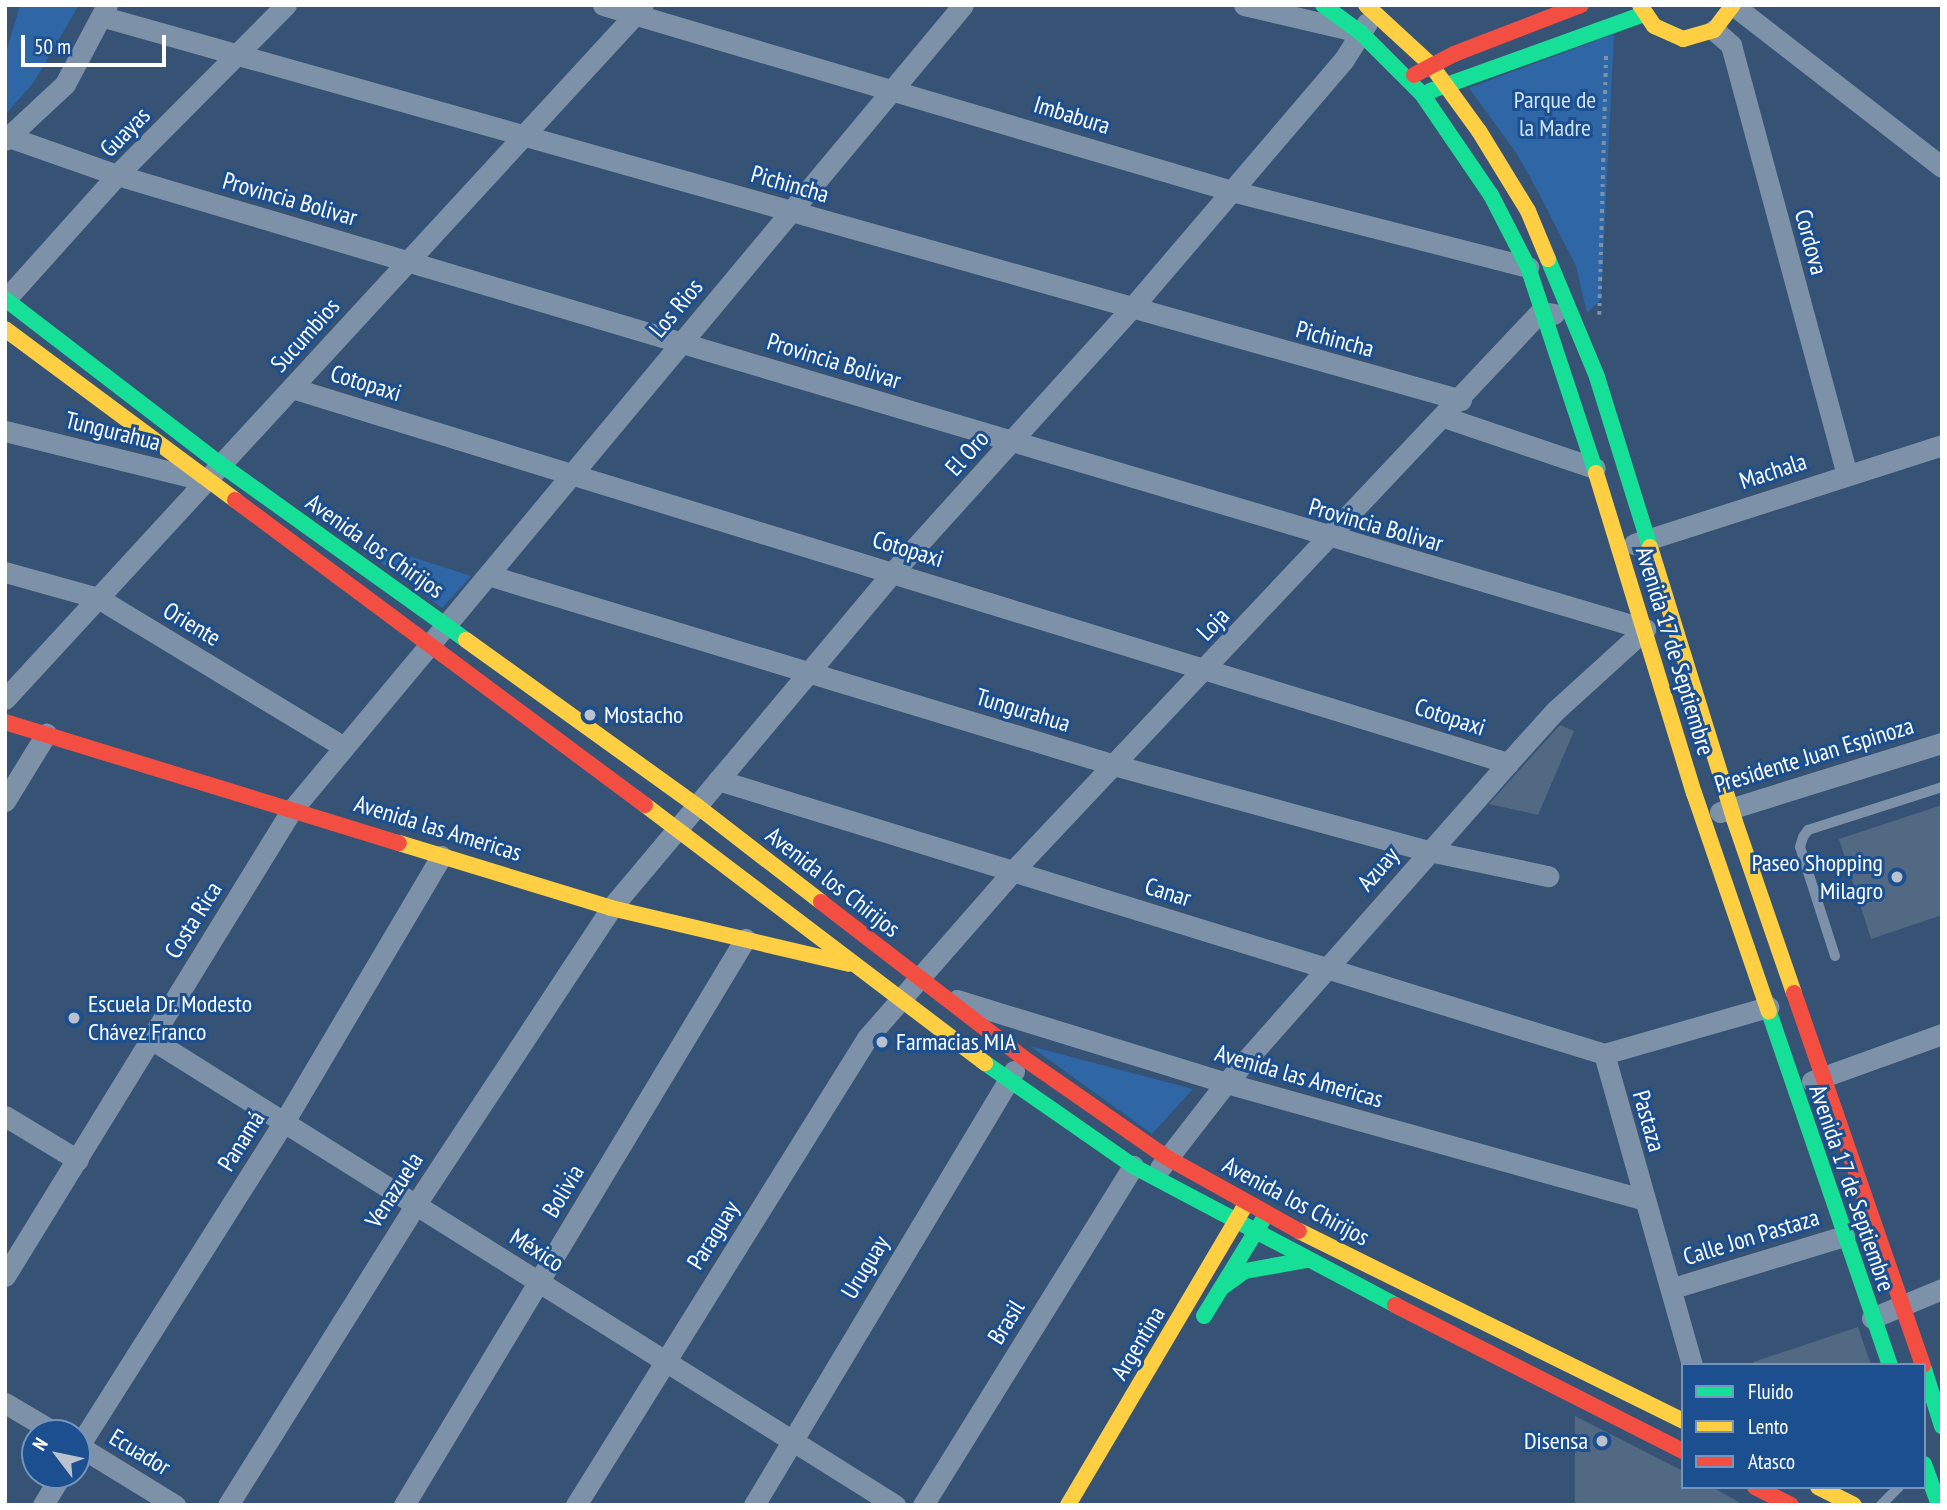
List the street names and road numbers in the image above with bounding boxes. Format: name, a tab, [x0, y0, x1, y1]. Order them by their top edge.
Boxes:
street label: Imbabura	[1030, 90, 1114, 140]
street label: Guayas	[94, 101, 156, 163]
street label: Pichincha	[748, 159, 832, 209]
street label: Provincia Bolivar	[220, 166, 360, 232]
street label: Cordova	[1788, 206, 1834, 278]
street label: Los Rios	[643, 273, 709, 343]
street label: Sucumbios	[264, 292, 346, 378]
street label: Pichincha	[1293, 315, 1377, 363]
street label: Provincia Bolivar	[764, 327, 904, 395]
street label: Cotopaxi	[327, 359, 405, 407]
street label: Tungurahua	[62, 405, 164, 457]
street label: El Oro	[939, 424, 995, 482]
street label: Machala	[1736, 447, 1810, 495]
street label: Avenida los Chirijos	[300, 488, 450, 604]
street label: Provincia Bolivar	[1306, 492, 1446, 558]
street label: Cotopaxi	[869, 525, 947, 573]
street label: Avenida 17 de Septiembre	[1629, 543, 1721, 759]
street label: Oriente	[158, 596, 226, 652]
street label: Loja	[1191, 602, 1235, 646]
street label: Tungurahua	[972, 682, 1074, 738]
street label: Cotopaxi	[1411, 692, 1489, 742]
street label: Presidente Juan Espinoza	[1711, 711, 1917, 799]
street label: Avenida las Americas	[351, 789, 525, 867]
street label: Avenida los Chirijos	[760, 821, 906, 943]
street label: Azuay	[1351, 841, 1405, 897]
street label: Canar	[1141, 871, 1195, 913]
street label: Costa Rica	[158, 876, 228, 964]
street label: Avenida las Americas	[1211, 1038, 1387, 1114]
street label: Avenida 17 de Septiembre	[1803, 1080, 1901, 1296]
street label: Pastaza	[1627, 1087, 1671, 1155]
street label: Panamá	[212, 1106, 270, 1176]
street label: Venazuela	[359, 1147, 429, 1233]
street label: Avenida los Chirijos	[1218, 1150, 1374, 1252]
street label: Bolivia	[536, 1159, 590, 1223]
street label: Paraguay	[681, 1195, 745, 1275]
street label: Calle Jon Pastaza	[1680, 1203, 1822, 1271]
street label: México	[505, 1222, 569, 1278]
street label: Uruguay	[835, 1230, 895, 1304]
street label: Brasil	[981, 1295, 1031, 1349]
street label: Argentina	[1105, 1301, 1171, 1385]
street label: Ecuador	[104, 1423, 176, 1481]

